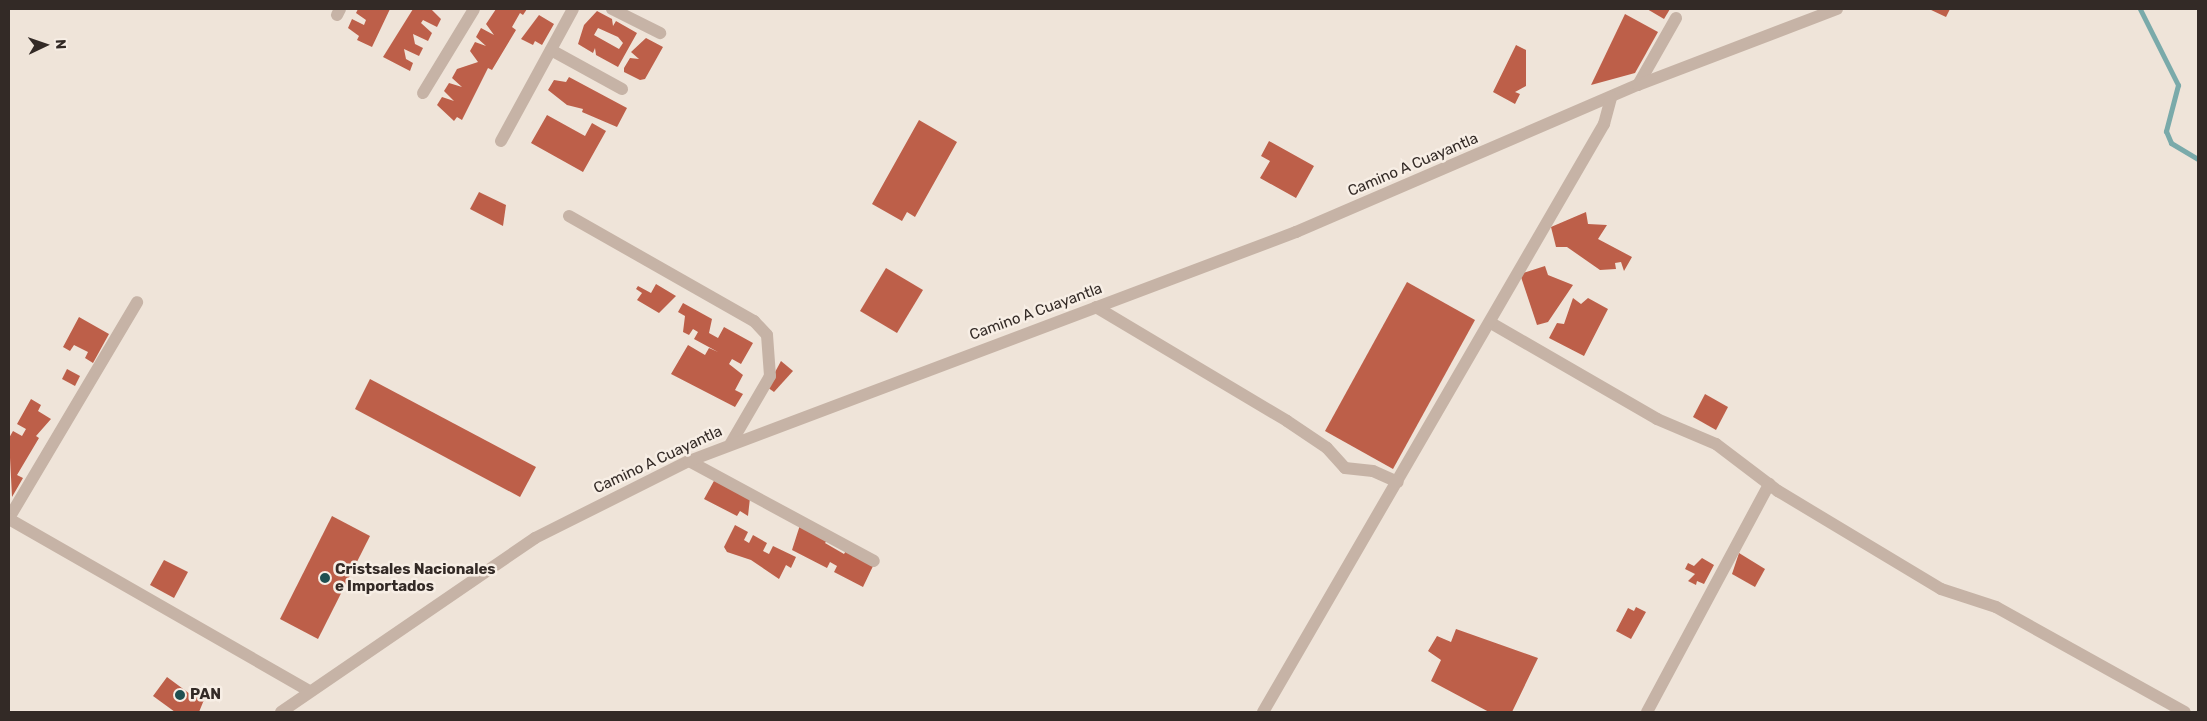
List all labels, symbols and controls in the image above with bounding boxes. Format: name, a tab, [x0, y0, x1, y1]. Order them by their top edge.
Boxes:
north arrow	[20, 20, 70, 70]
text: N	[52, 39, 69, 50]
street label: Camino A Cuayantla	[1345, 129, 1481, 201]
street label: Camino A Cuayantla	[967, 280, 1105, 344]
street label: Camino A Cuayantla	[591, 422, 725, 498]
place label: Cristsales Nacionales e Importados	[335, 560, 496, 595]
marker: Cristsales Nacionales e Importados	[319, 572, 331, 584]
place label: PAN	[190, 686, 221, 704]
marker: PAN	[174, 689, 186, 701]

